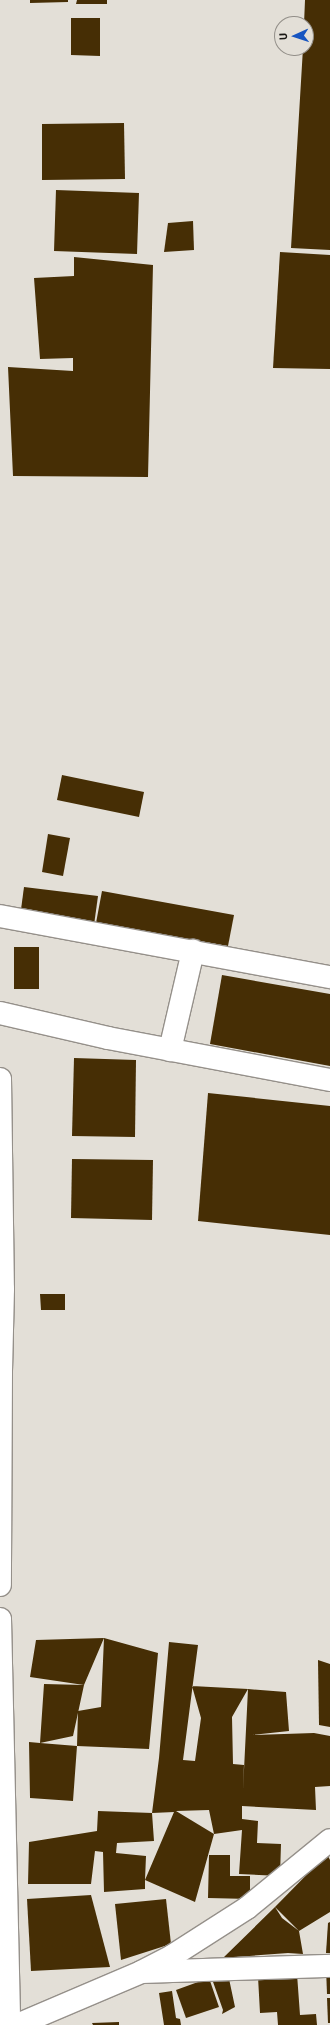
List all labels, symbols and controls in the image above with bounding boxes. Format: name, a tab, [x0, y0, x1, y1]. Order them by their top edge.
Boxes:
north arrow	[274, 16, 314, 56]
text: U	[276, 33, 289, 40]

